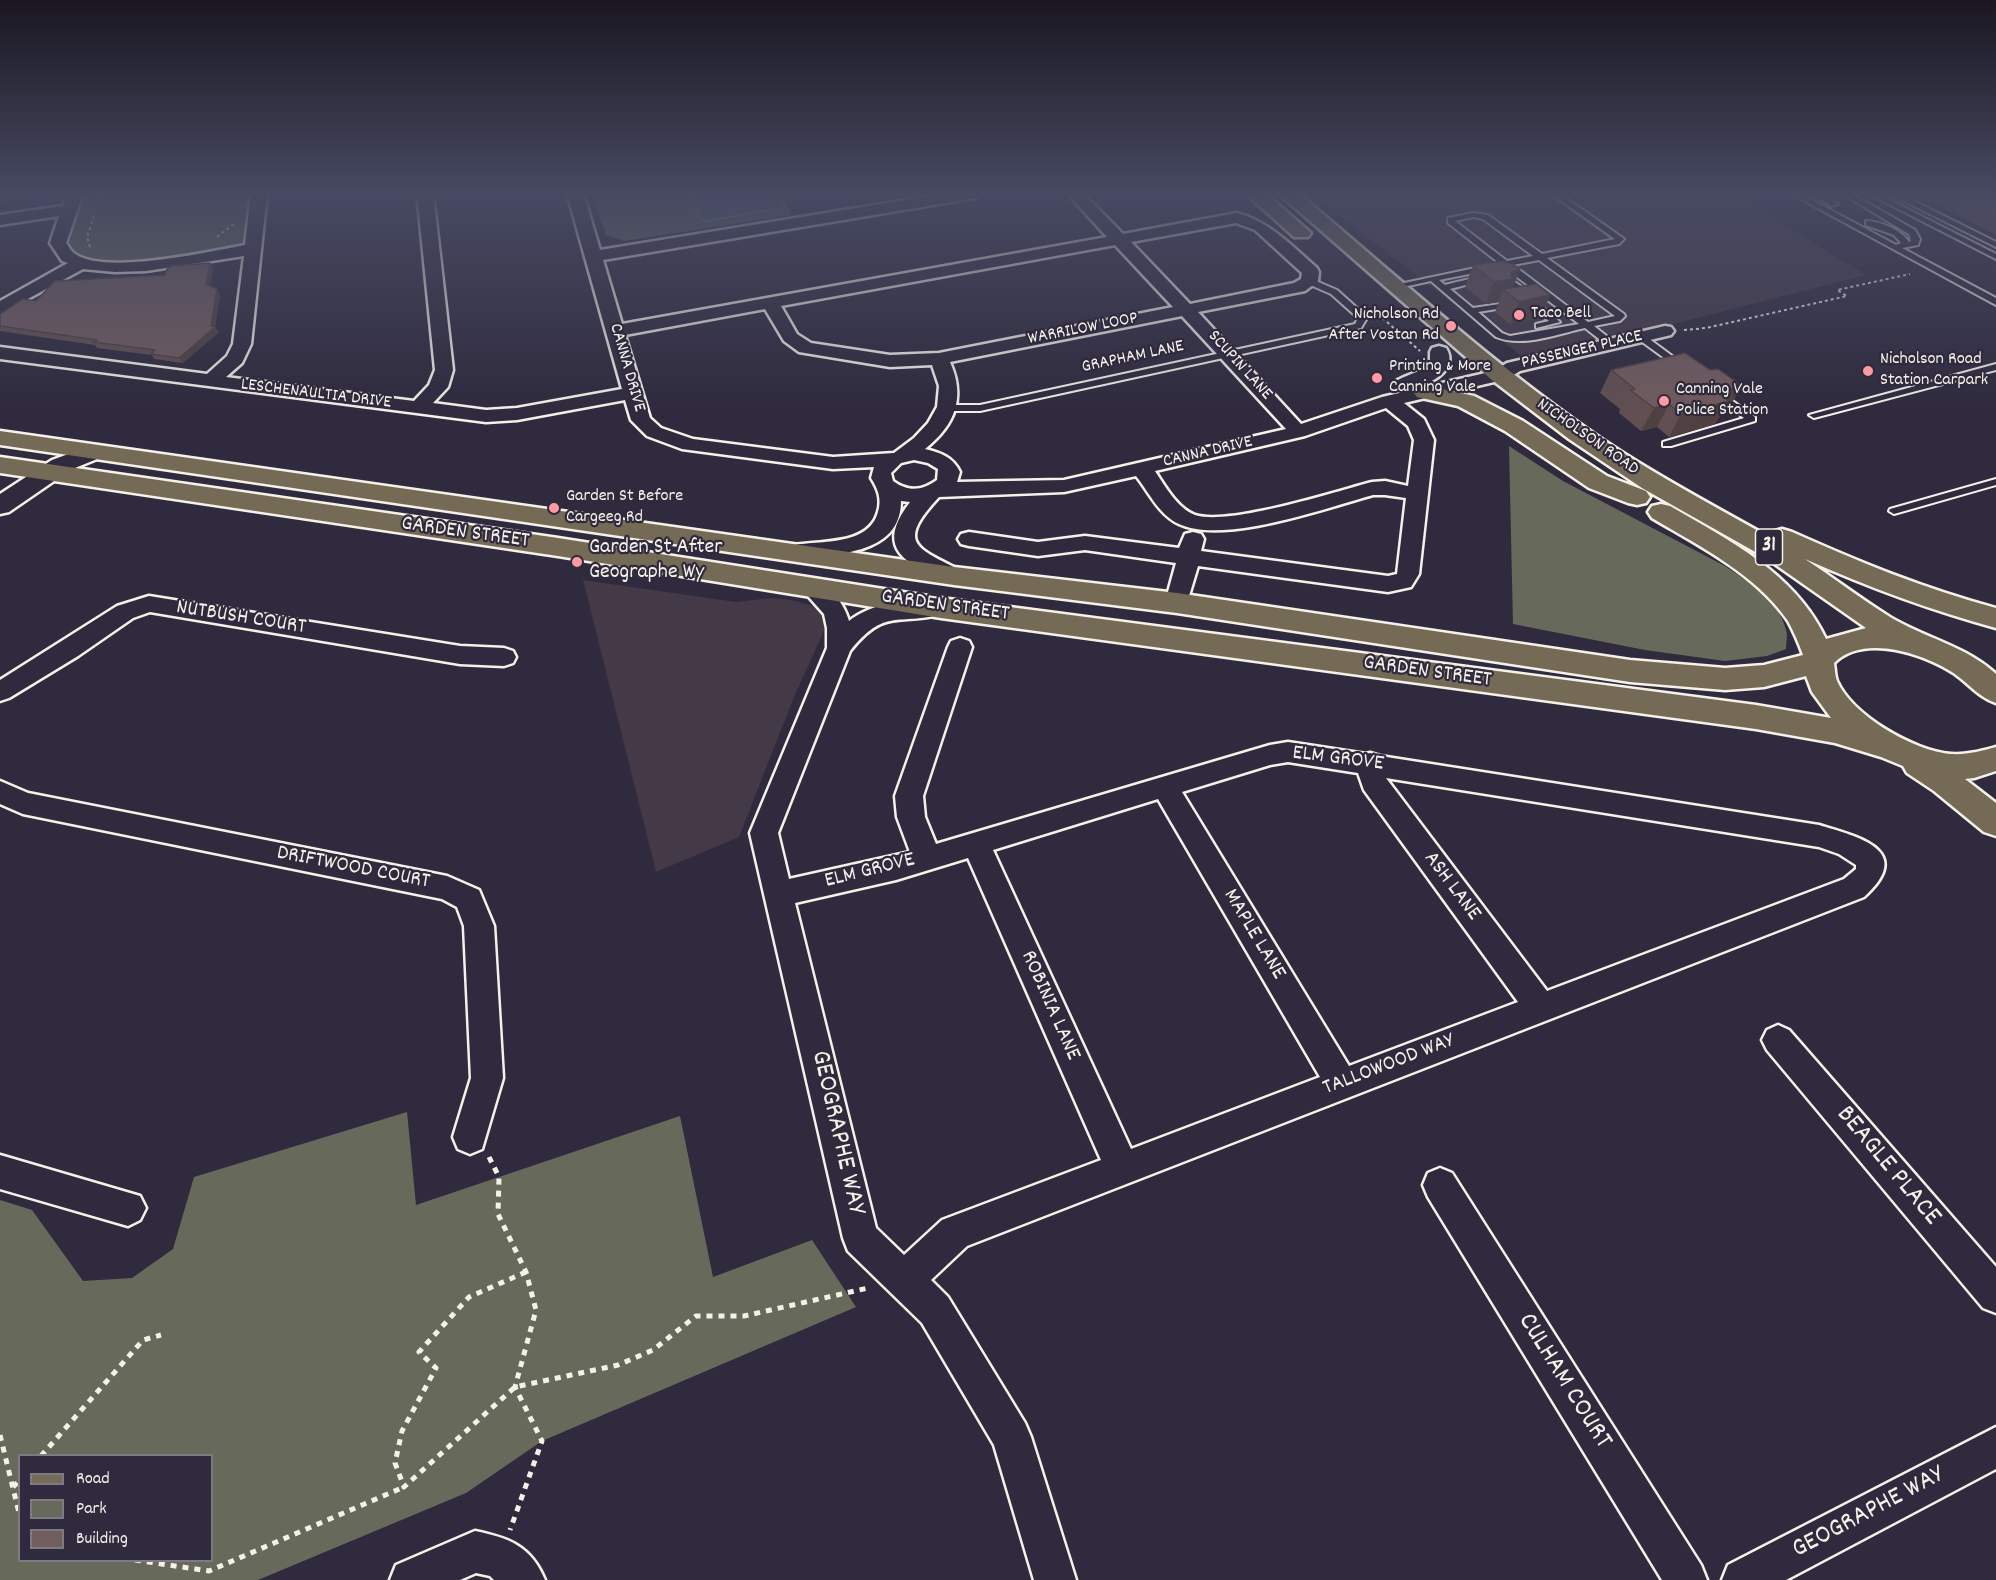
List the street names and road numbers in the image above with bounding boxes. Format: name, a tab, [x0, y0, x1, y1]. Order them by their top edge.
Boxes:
street label: WARRILOW LOOP	[1026, 309, 1140, 351]
street label: CANNA DRIVE	[603, 321, 649, 415]
street label: SCUPIN LANE	[1202, 327, 1276, 405]
street label: PASSENGER PLACE	[1519, 327, 1645, 375]
street label: GRAPHAM LANE	[1080, 337, 1186, 379]
street label: LESCHENAULTIA DRIVE	[239, 375, 393, 415]
street label: NICHOLSON ROAD	[1532, 395, 1642, 481]
street label: CANNA DRIVE	[1161, 432, 1255, 474]
street label: GARDEN STREET	[399, 512, 531, 556]
road number: 31	[1756, 529, 1782, 565]
street label: GARDEN STREET	[879, 585, 1011, 629]
street label: NUTBUSH COURT	[174, 596, 308, 642]
street label: GARDEN STREET	[1361, 651, 1493, 695]
street label: ELM GROVE	[1291, 741, 1385, 779]
street label: DRIFTWOOD COURT	[274, 841, 432, 897]
street label: ASH LANE	[1416, 847, 1486, 927]
street label: ELM GROVE	[822, 848, 918, 896]
street label: MAPLE LANE	[1216, 885, 1290, 985]
street label: ROBINIA LANE	[1013, 947, 1085, 1065]
street label: TALLOWOOD WAY	[1320, 1029, 1458, 1103]
street label: GEOGRAPHE WAY	[801, 1048, 871, 1218]
street label: BEAGLE PLACE	[1827, 1100, 1947, 1234]
street label: CULHAM COURT	[1509, 1308, 1617, 1456]
street label: GEOGRAPHE WAY	[1787, 1460, 1951, 1568]

